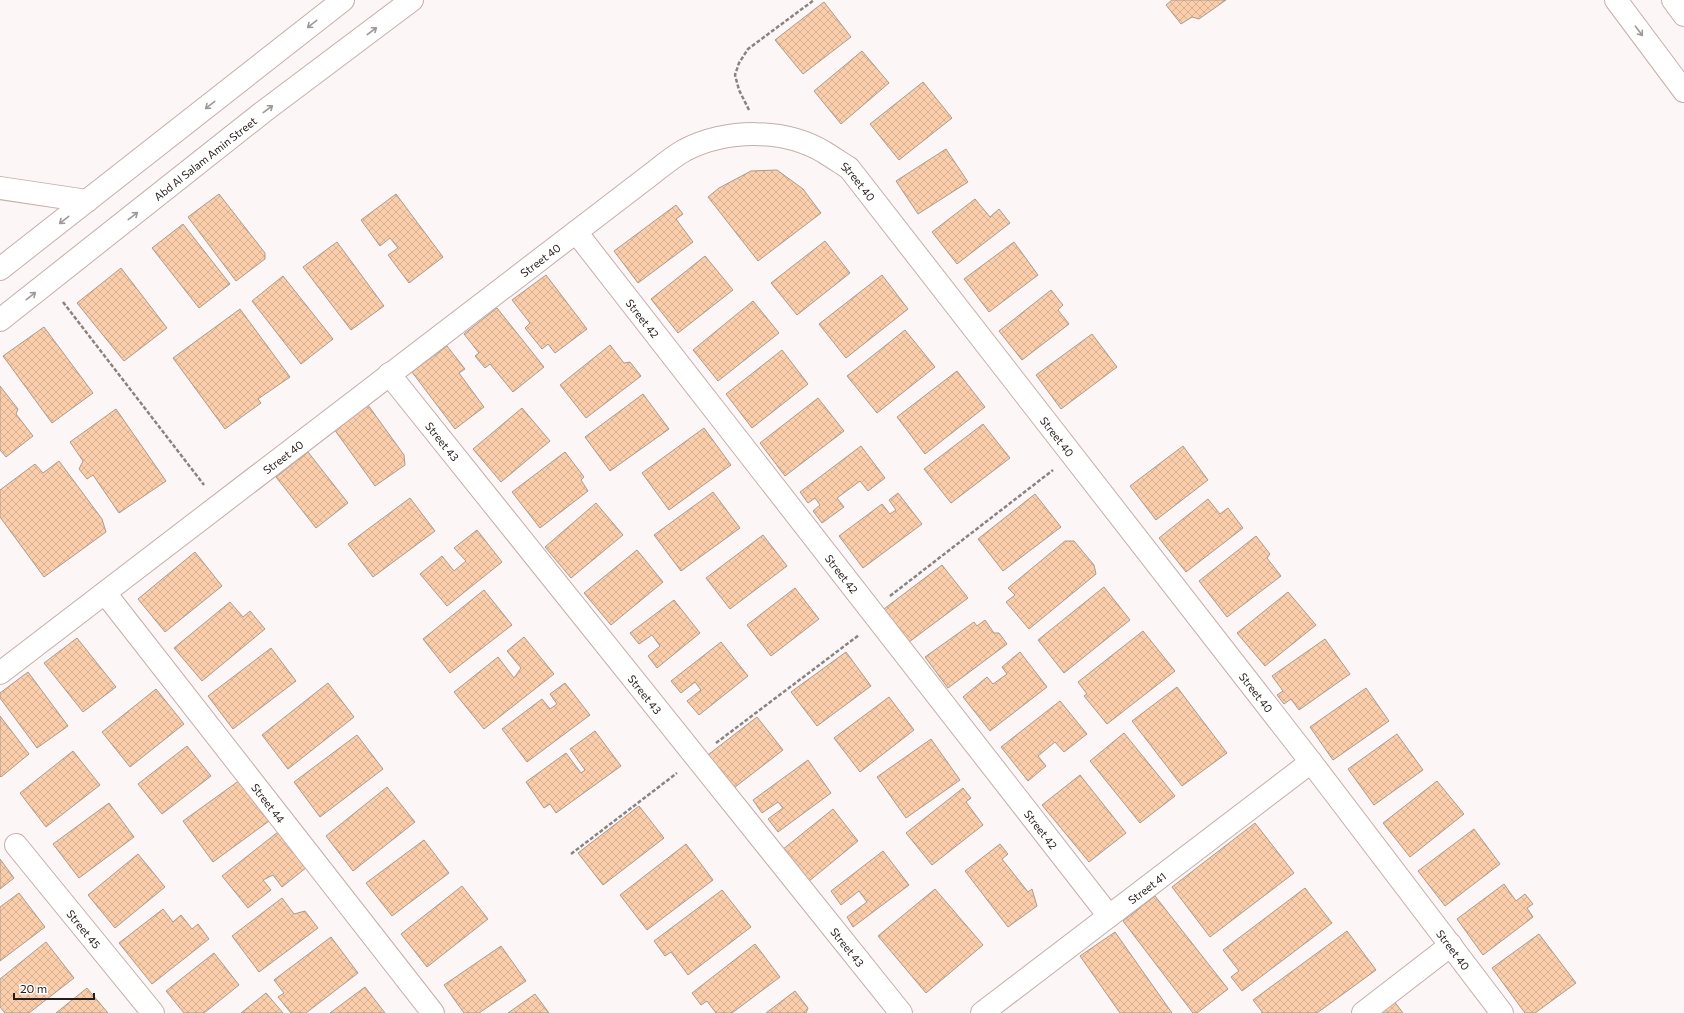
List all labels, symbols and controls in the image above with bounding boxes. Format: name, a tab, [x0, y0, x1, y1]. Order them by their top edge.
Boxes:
one-way arrow	[306, 20, 317, 28]
one-way arrow	[366, 26, 377, 35]
one-way arrow	[1635, 26, 1643, 37]
one-way arrow	[204, 100, 215, 109]
one-way arrow	[262, 105, 273, 113]
street label: Abd Al Salam Amin Street	[151, 113, 259, 203]
street label: Street 40	[839, 159, 878, 203]
one-way arrow	[127, 211, 138, 220]
one-way arrow	[58, 215, 69, 224]
street label: Street 40	[517, 240, 563, 279]
one-way arrow	[25, 292, 36, 300]
street label: Street 42	[624, 296, 662, 340]
street label: Street 40	[1038, 414, 1077, 459]
street label: Street 43	[423, 419, 462, 463]
street label: Street 40	[260, 437, 305, 476]
street label: Street 42	[823, 551, 861, 596]
street label: Street 40	[1237, 670, 1276, 715]
street label: Street 43	[626, 672, 665, 716]
street label: Street 44	[249, 780, 288, 825]
street label: Street 42	[1022, 807, 1061, 851]
street label: Street 41	[1125, 869, 1168, 906]
street label: Street 45	[65, 907, 104, 951]
street label: Street 43	[828, 925, 867, 969]
street label: Street 40	[1434, 927, 1473, 972]
scale bar	[14, 975, 94, 1001]
text: 20 m	[20, 981, 47, 995]

